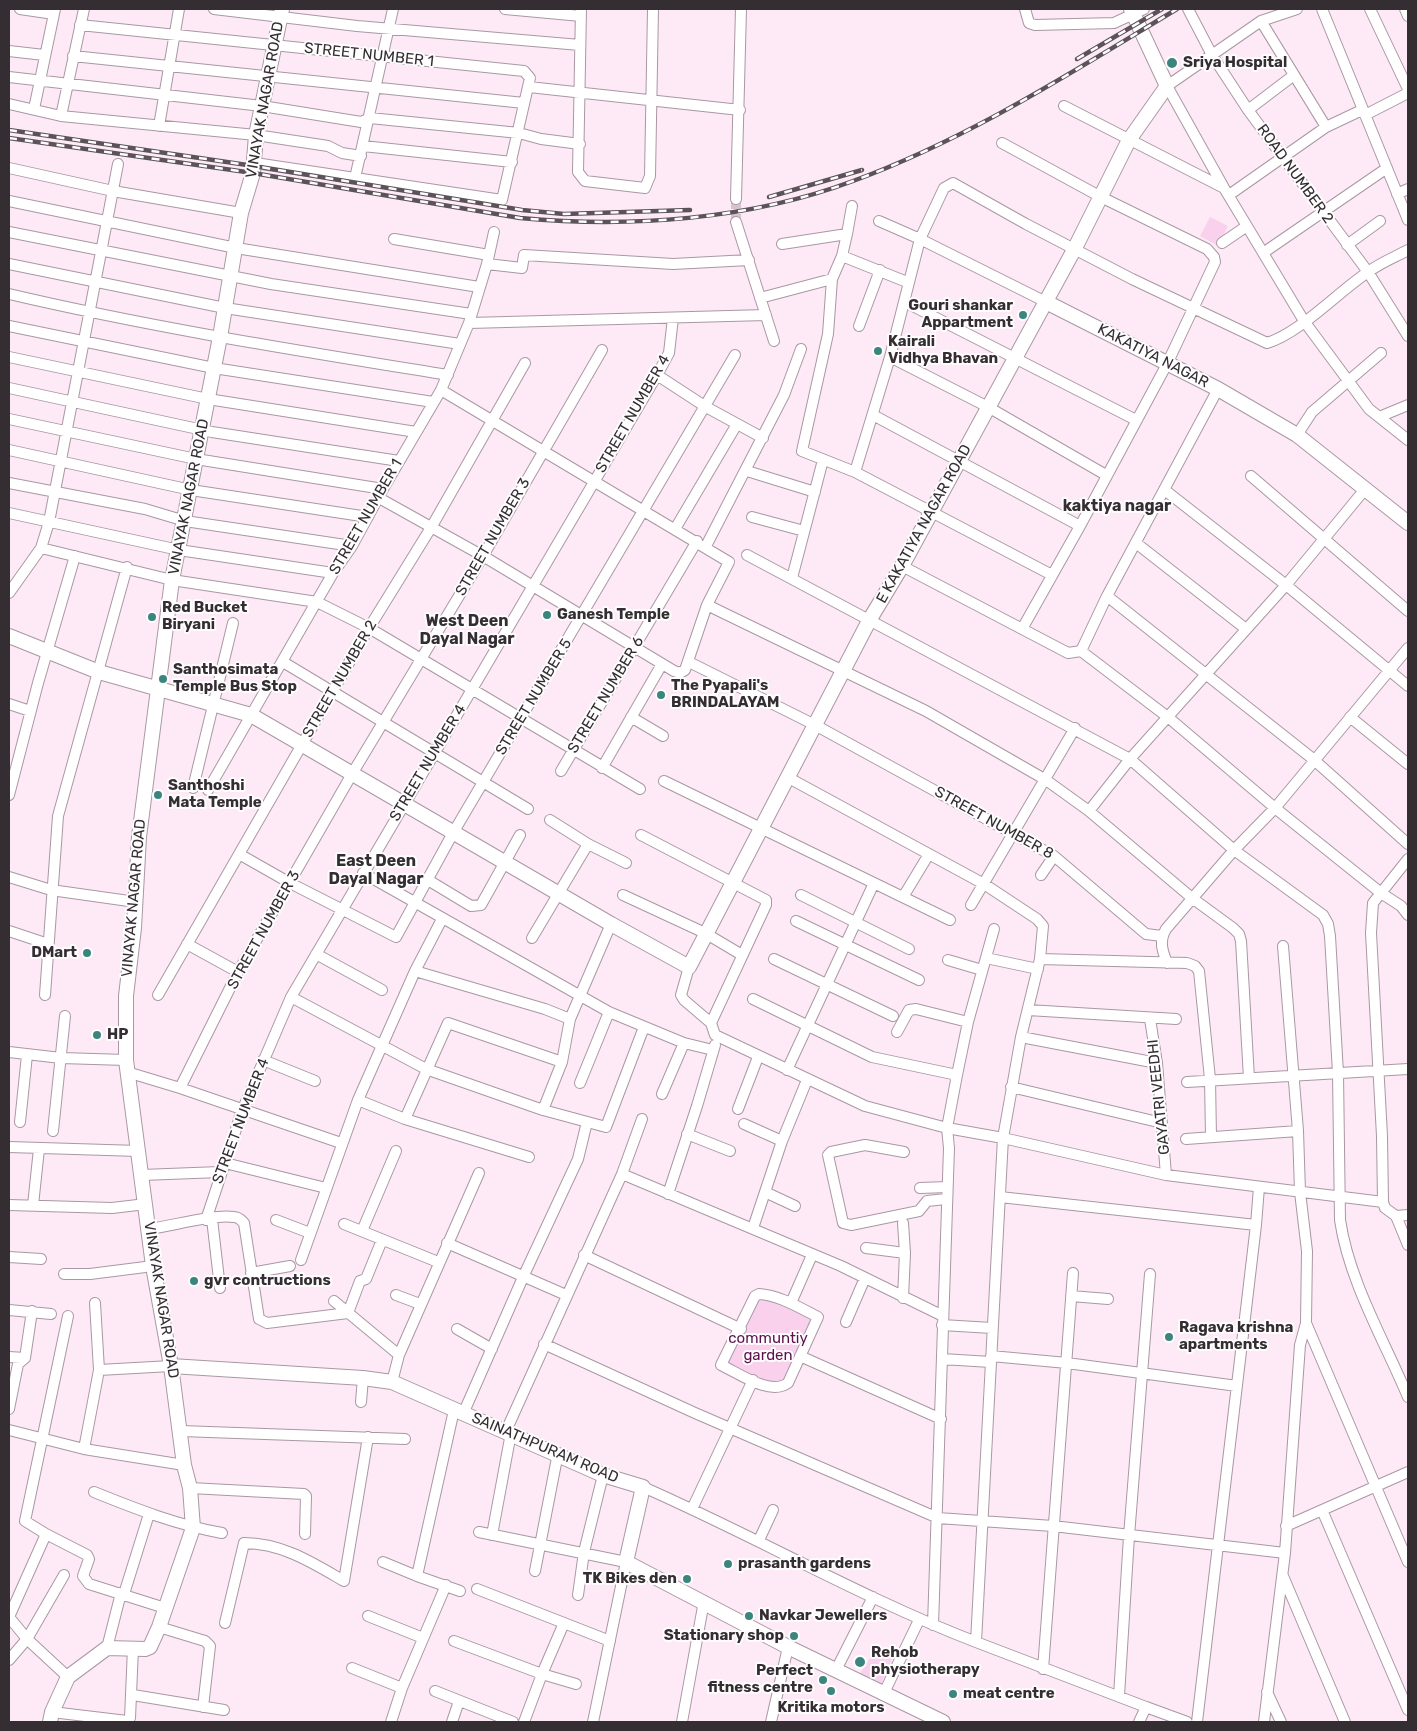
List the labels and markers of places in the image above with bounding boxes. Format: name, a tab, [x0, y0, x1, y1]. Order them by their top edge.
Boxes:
place label: Sriya Hospital	[1183, 54, 1287, 72]
marker: Sriya Hospital	[1165, 56, 1179, 70]
place label: Gouri shankar Appartment	[908, 297, 1013, 332]
marker: Gouri shankar Appartment	[1017, 309, 1029, 321]
place label: Kairali Vidhya Bhavan	[888, 333, 998, 368]
marker: Kairali Vidhya Bhavan	[872, 345, 884, 357]
place label: Red Bucket Biryani	[162, 599, 247, 634]
place label: Ganesh Temple	[557, 606, 670, 624]
marker: Ganesh Temple	[541, 609, 553, 621]
marker: Red Bucket Biryani	[146, 611, 158, 623]
place label: Santhosimata Temple Bus Stop	[173, 661, 297, 696]
marker: Santhosimata Temple Bus Stop	[157, 673, 169, 685]
place label: The Pyapali's BRINDALAYAM	[671, 677, 779, 712]
marker: The Pyapali's BRINDALAYAM	[655, 689, 667, 701]
place label: Santhoshi Mata Temple	[168, 777, 262, 812]
marker: Santhoshi Mata Temple	[152, 789, 164, 801]
place label: DMart	[31, 944, 77, 962]
marker: DMart	[81, 947, 93, 959]
place label: HP	[107, 1026, 128, 1044]
marker: HP	[91, 1029, 103, 1041]
place label: gvr contructions	[204, 1272, 331, 1290]
marker: gvr contructions	[188, 1275, 200, 1287]
place label: Ragava krishna apartments	[1179, 1319, 1293, 1354]
marker: Ragava krishna apartments	[1163, 1331, 1175, 1343]
place label: prasanth gardens	[738, 1555, 871, 1573]
marker: prasanth gardens	[722, 1558, 734, 1570]
place label: TK Bikes den	[583, 1570, 677, 1588]
marker: TK Bikes den	[681, 1573, 693, 1585]
place label: Navkar Jewellers	[759, 1607, 887, 1625]
marker: Navkar Jewellers	[743, 1610, 755, 1622]
place label: Stationary shop	[664, 1627, 784, 1645]
marker: Stationary shop	[788, 1630, 800, 1642]
place label: Rehob physiotherapy	[871, 1644, 980, 1679]
marker: Rehob physiotherapy	[853, 1655, 867, 1669]
place label: Perfect fitness centre	[708, 1662, 813, 1697]
marker: Perfect fitness centre	[817, 1674, 829, 1686]
marker: Kritika motors	[825, 1685, 837, 1697]
place label: meat centre	[963, 1685, 1055, 1703]
marker: meat centre	[947, 1688, 959, 1700]
place label: Kritika motors	[777, 1699, 885, 1717]

